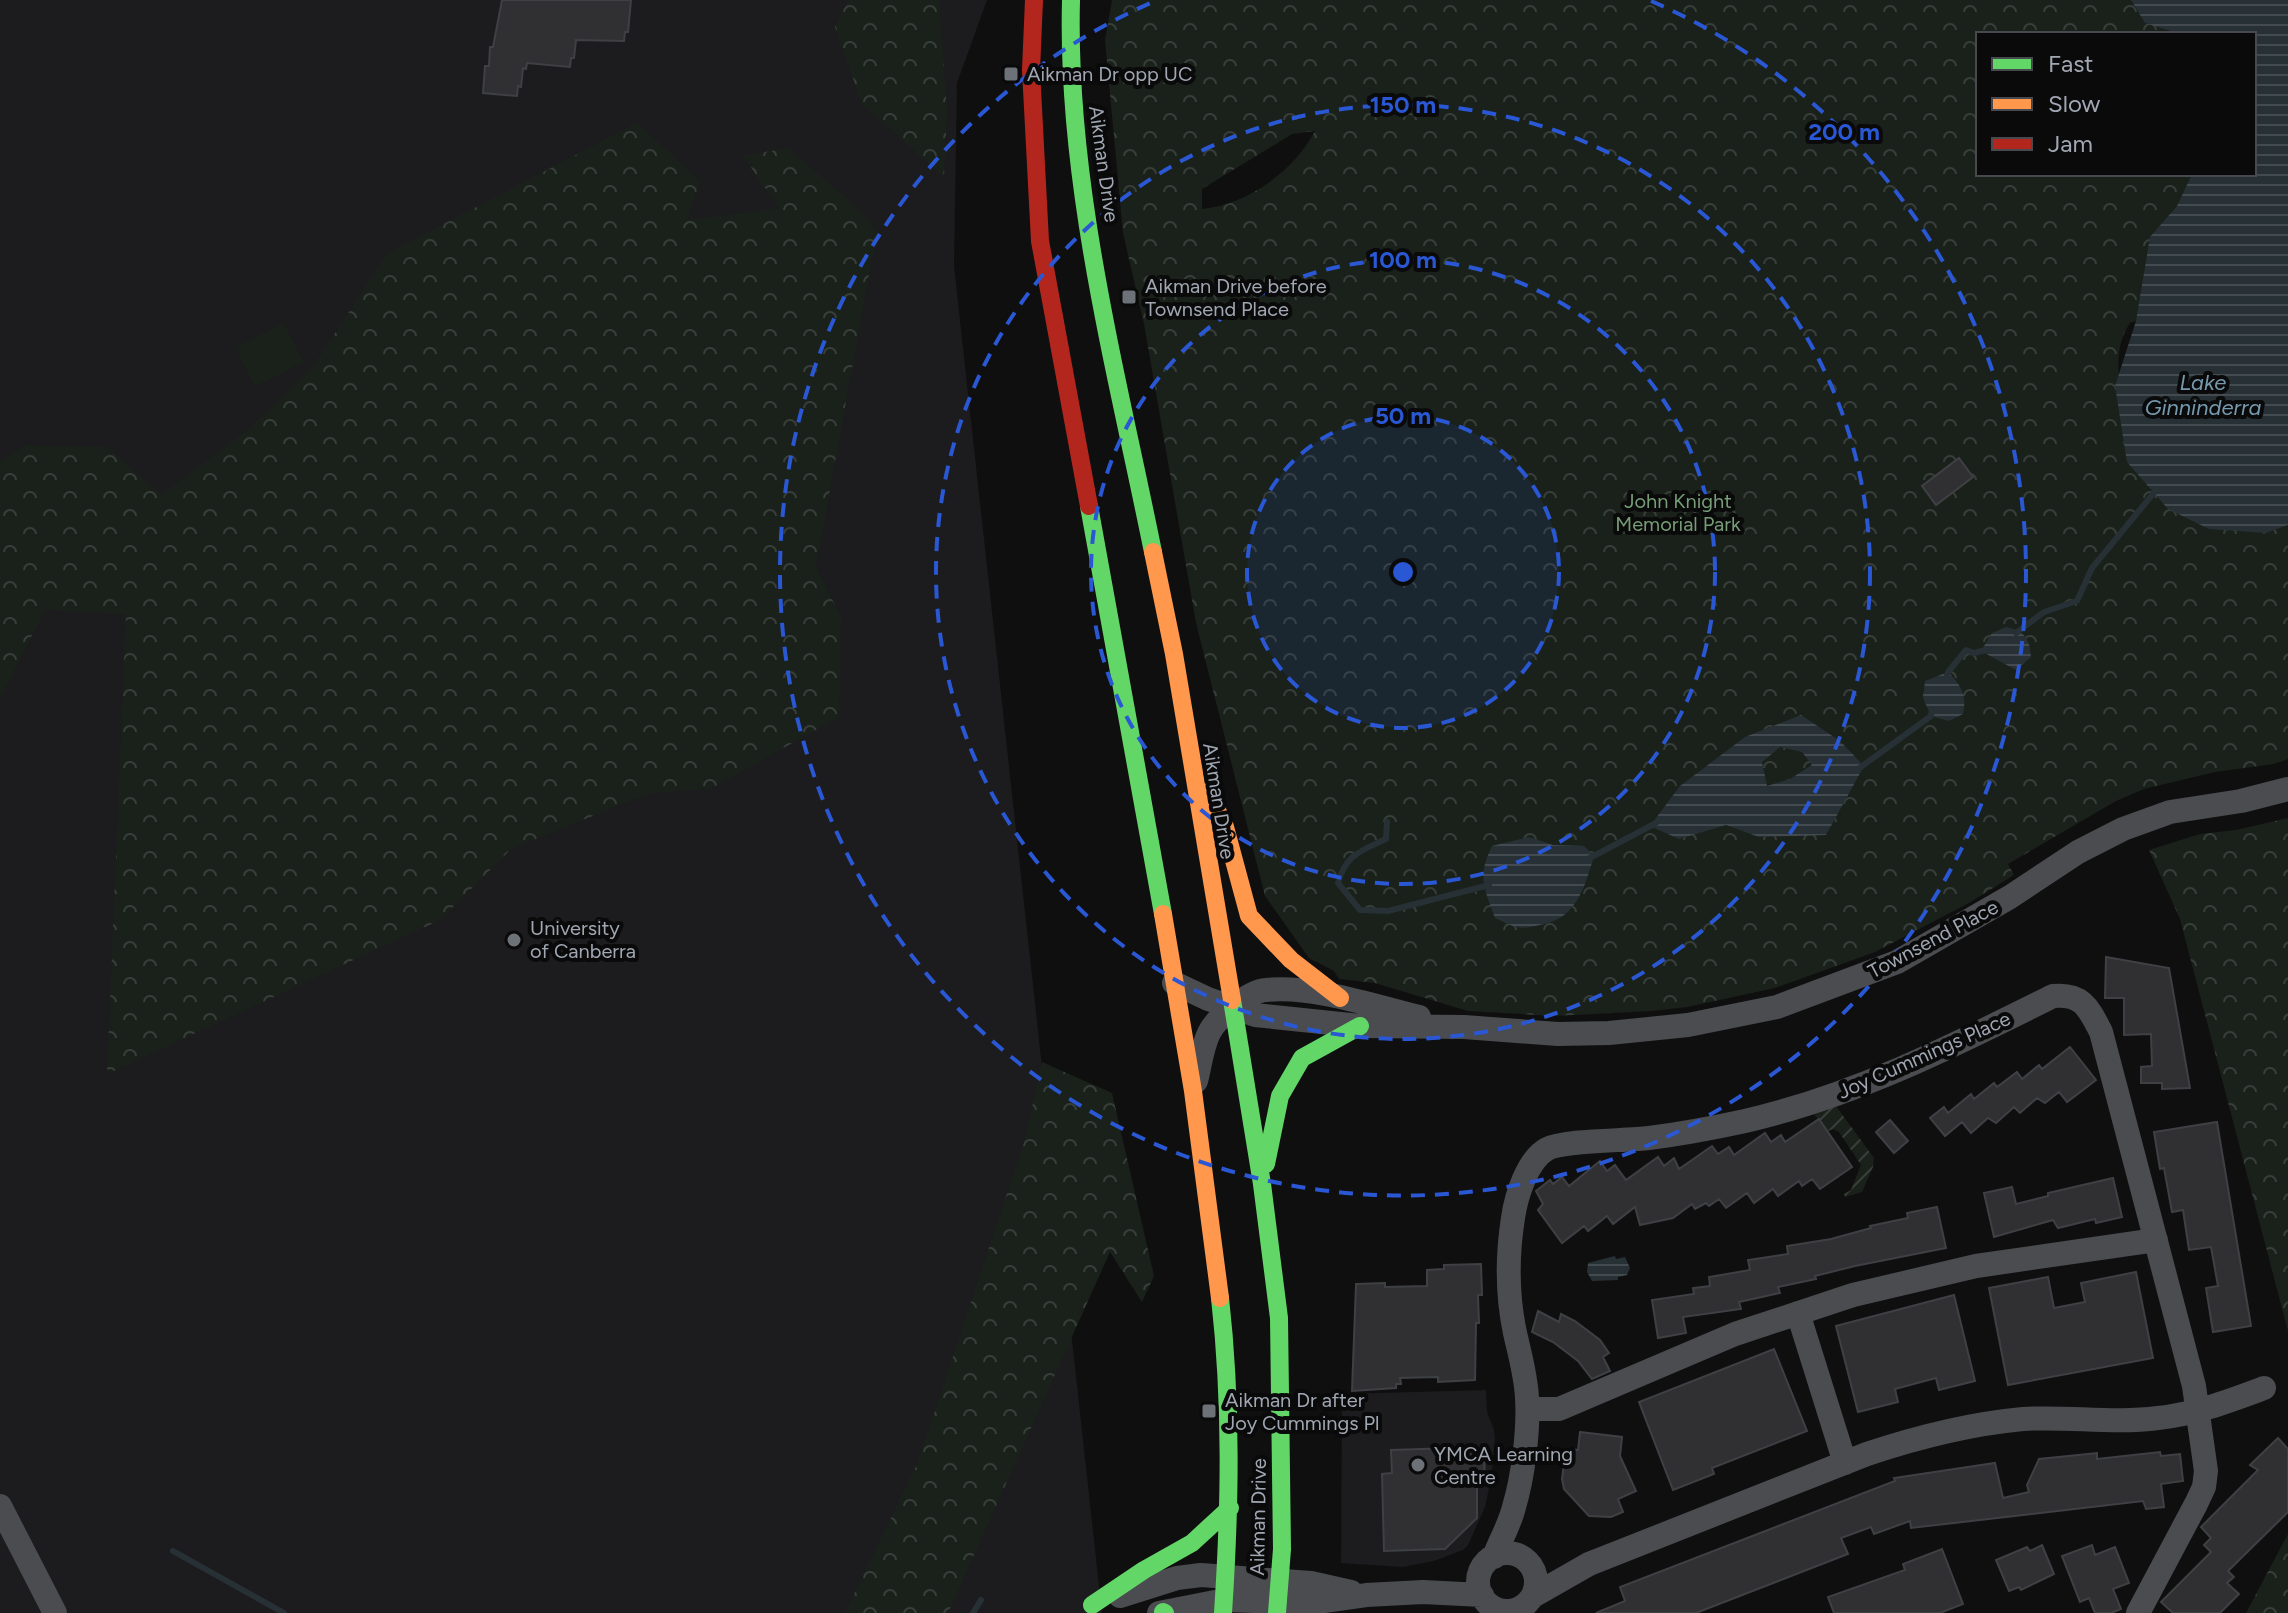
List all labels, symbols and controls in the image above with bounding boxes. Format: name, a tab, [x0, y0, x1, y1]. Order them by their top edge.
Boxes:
legend	[1976, 32, 2256, 176]
text: Fast	[2048, 49, 2093, 78]
place label: Aikman Dr opp UC	[1027, 62, 1192, 86]
marker: Aikman Dr opp UC	[1002, 65, 1020, 83]
text: Slow	[2048, 89, 2101, 118]
text: 150 m	[1370, 90, 1436, 119]
street label: Aikman Drive	[1084, 104, 1124, 224]
text: 200 m	[1808, 117, 1880, 146]
text: Jam	[2048, 129, 2093, 158]
text: 100 m	[1369, 245, 1437, 274]
place label: Aikman Drive before Townsend Place	[1145, 274, 1327, 321]
marker: Aikman Drive before Townsend Place	[1120, 288, 1138, 306]
water label: Lake Ginninderra	[2145, 369, 2261, 421]
text: 50 m	[1375, 401, 1431, 430]
park label: John Knight Memorial Park	[1615, 489, 1741, 536]
centre of rings	[1389, 558, 1417, 586]
street label: Aikman Drive	[1198, 741, 1240, 861]
street label: Townsend Place	[1864, 895, 2002, 983]
place label: University of Canberra	[530, 916, 636, 963]
marker: University of Canberra	[505, 931, 523, 949]
street label: Joy Cummings Place	[1834, 1006, 2014, 1104]
place label: Aikman Dr after Joy Cummings Pl	[1225, 1388, 1380, 1435]
marker: Aikman Dr after Joy Cummings Pl	[1200, 1402, 1218, 1420]
place label: YMCA Learning Centre	[1434, 1442, 1573, 1489]
marker: YMCA Learning Centre	[1409, 1456, 1427, 1474]
street label: Aikman Drive	[1245, 1458, 1271, 1576]

